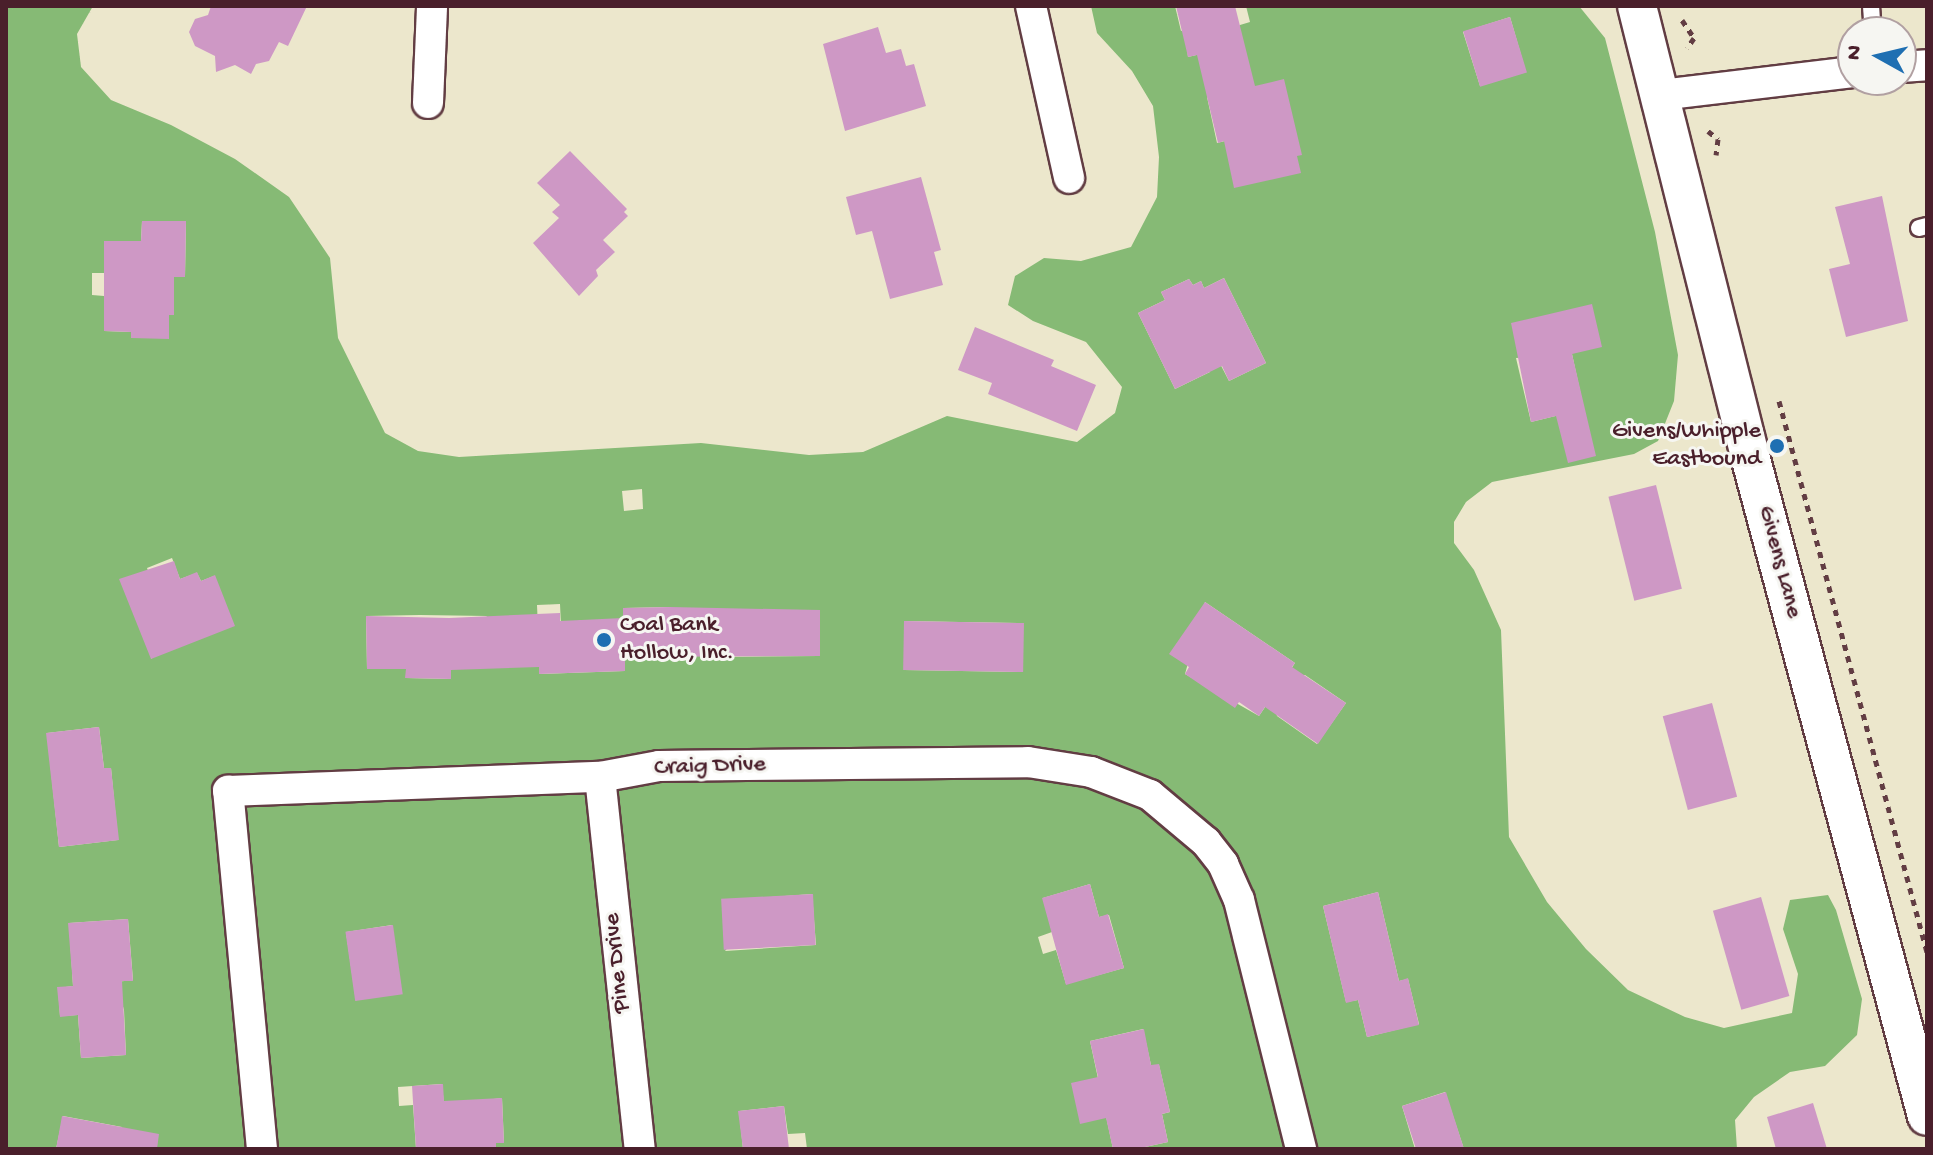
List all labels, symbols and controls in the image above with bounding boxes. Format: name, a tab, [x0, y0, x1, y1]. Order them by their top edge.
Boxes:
north arrow	[1837, 16, 1917, 96]
text: N	[1841, 44, 1869, 62]
place label: Givens/Whipple Eastbound	[1612, 418, 1761, 474]
marker: Givens/Whipple Eastbound	[1768, 437, 1786, 455]
street label: Givens Lane	[1750, 503, 1808, 621]
place label: Coal Bank Hollow, Inc.	[620, 612, 734, 668]
marker: Coal Bank Hollow, Inc.	[595, 631, 613, 649]
street label: Craig Drive	[654, 751, 766, 783]
street label: Pine Drive	[598, 912, 638, 1014]

